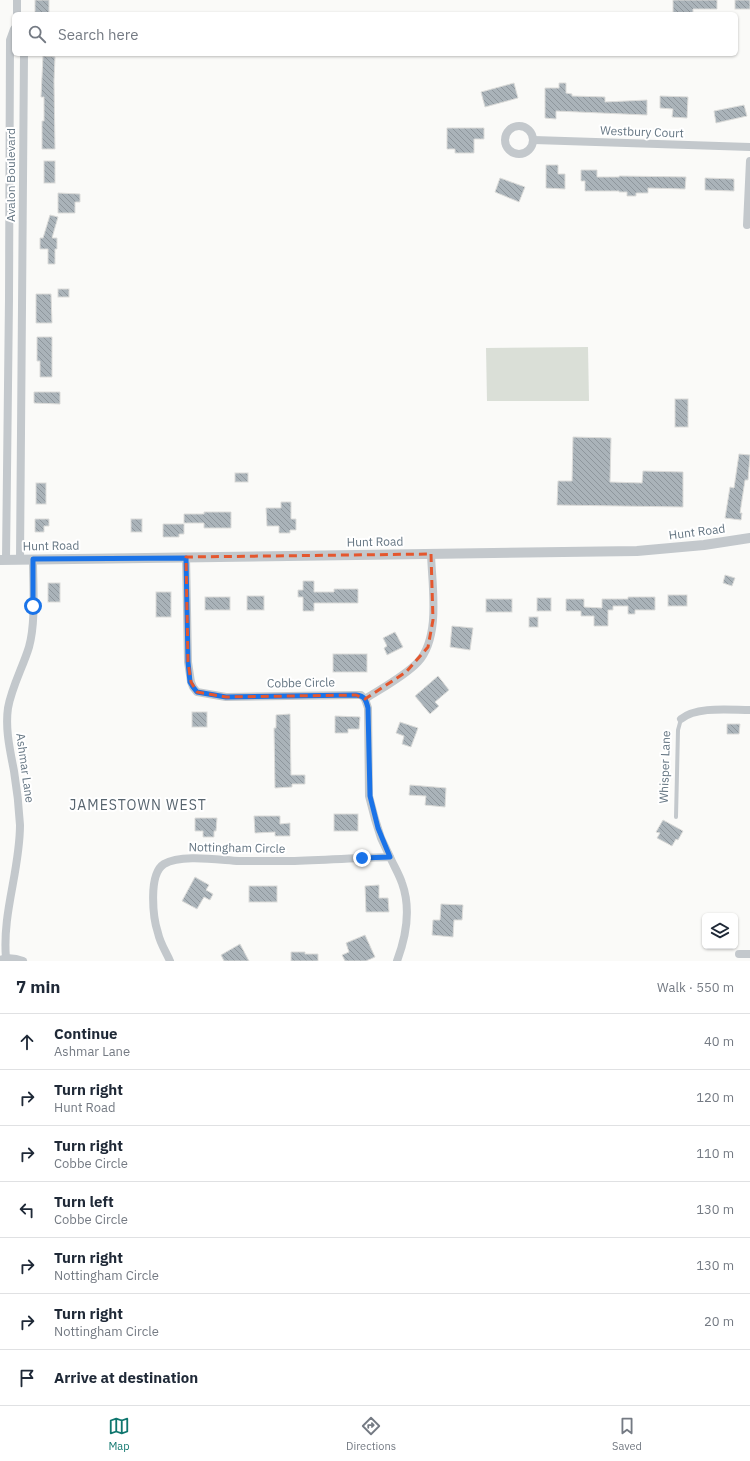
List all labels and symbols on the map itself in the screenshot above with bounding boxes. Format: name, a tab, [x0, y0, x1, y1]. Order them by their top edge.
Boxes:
street label: Westbury Court	[600, 123, 684, 140]
street label: Avalon Boulevard	[3, 128, 18, 222]
street label: Hunt Road	[668, 521, 726, 542]
street label: Hunt Road	[346, 534, 403, 549]
street label: Hunt Road	[22, 538, 79, 553]
route start	[24, 597, 42, 615]
street label: Cobbe Circle	[267, 674, 336, 691]
street label: Whisper Lane	[656, 730, 673, 804]
street label: Ashmar Lane	[13, 732, 38, 804]
district label: JAMESTOWN WEST	[69, 796, 207, 814]
street label: Nottingham Circle	[188, 839, 286, 856]
route end	[353, 849, 371, 867]

